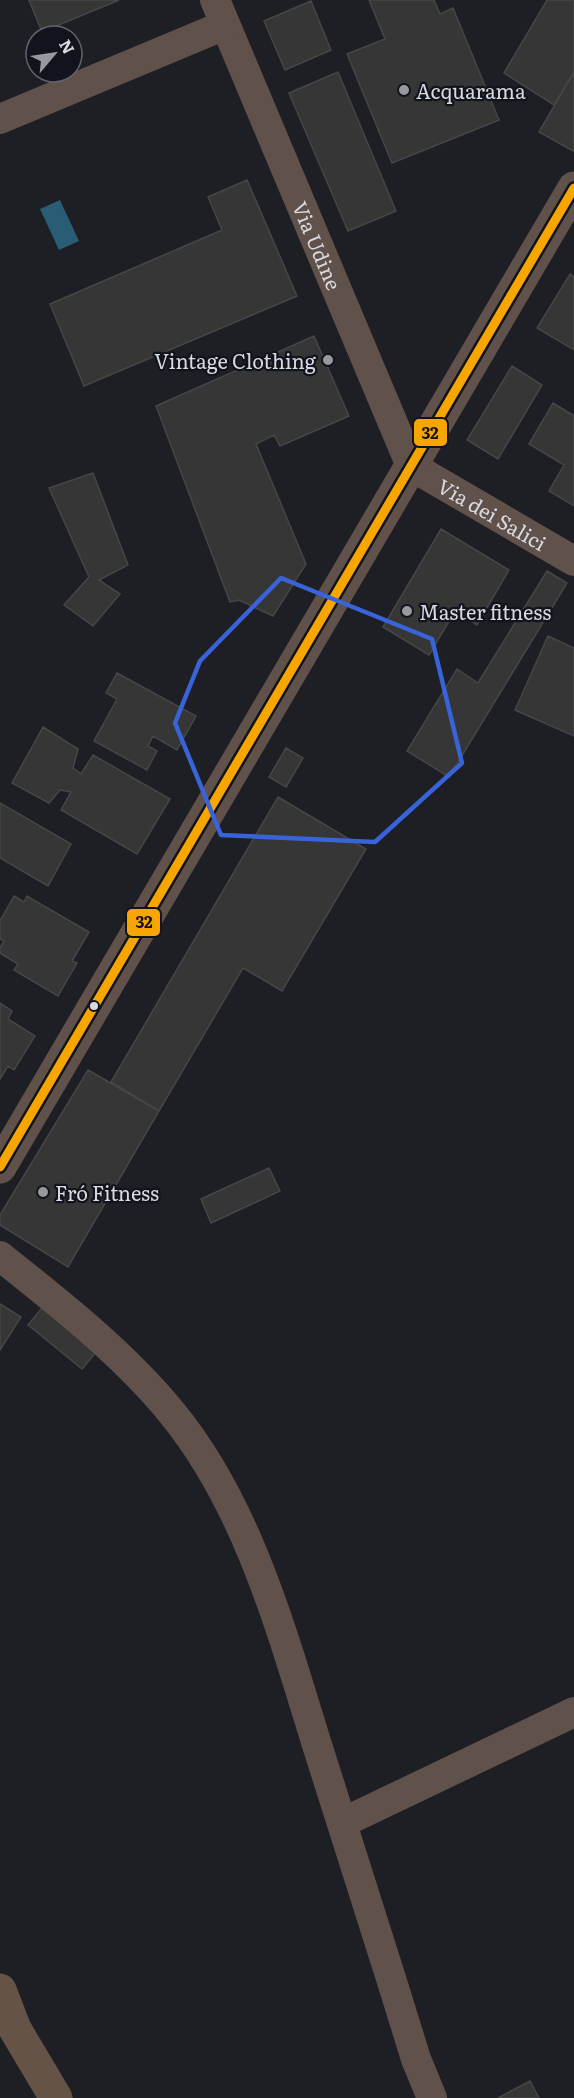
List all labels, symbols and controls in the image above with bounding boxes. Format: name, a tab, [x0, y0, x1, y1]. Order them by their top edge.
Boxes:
north arrow	[24, 24, 84, 84]
text: N	[54, 35, 82, 58]
place label: Acquarama	[416, 75, 526, 105]
marker: Acquarama	[397, 83, 411, 97]
street label: Via Udine	[286, 196, 350, 294]
place label: Vintage Clothing	[154, 345, 317, 375]
marker: Vintage Clothing	[321, 353, 335, 367]
line badge: 32	[413, 418, 448, 447]
text: 32	[421, 420, 439, 444]
street label: Via dei Salici	[433, 470, 553, 557]
place label: Master fitness	[419, 596, 551, 626]
marker: Master fitness	[400, 604, 414, 618]
line badge: 32	[126, 908, 161, 937]
text: 32	[135, 909, 153, 933]
unlabelled marker	[88, 1000, 100, 1012]
place label: Fró Fitness	[55, 1177, 159, 1207]
marker: Fró Fitness	[36, 1185, 50, 1199]

